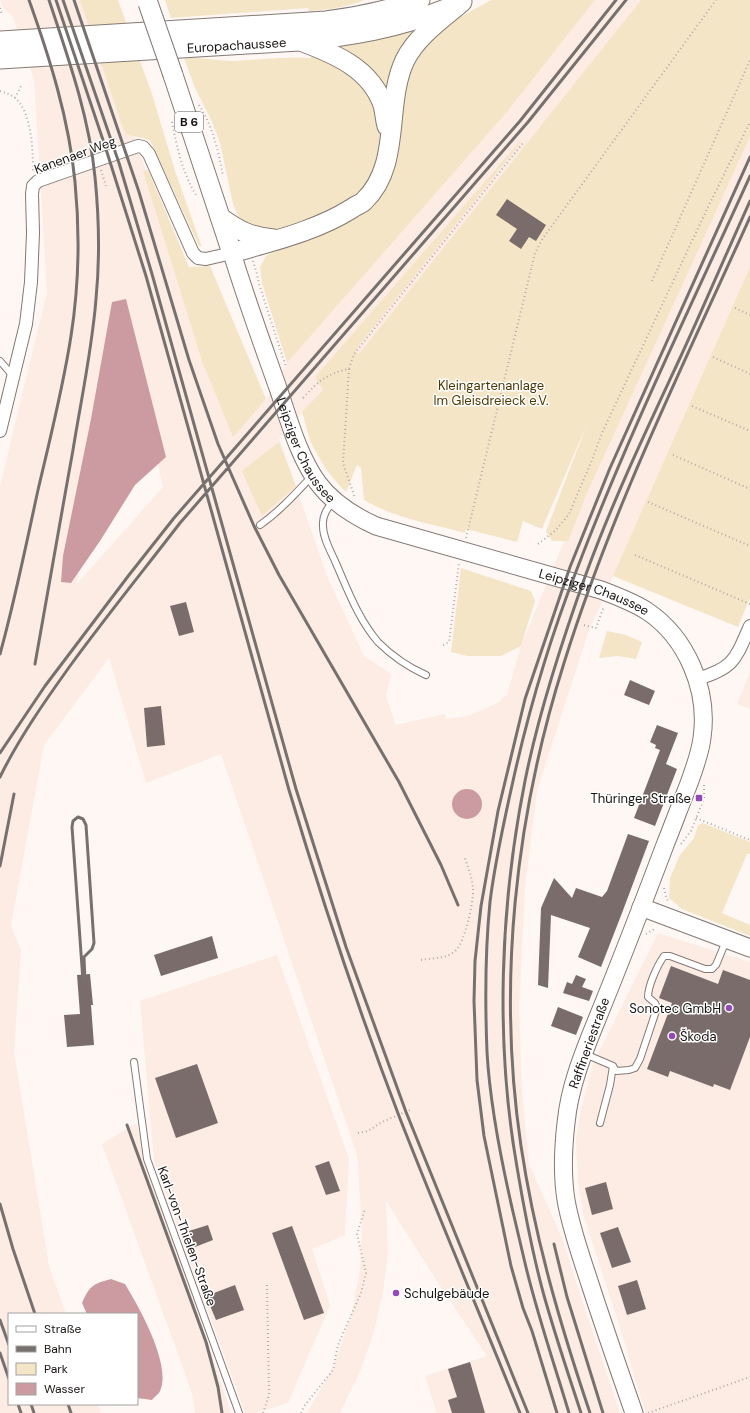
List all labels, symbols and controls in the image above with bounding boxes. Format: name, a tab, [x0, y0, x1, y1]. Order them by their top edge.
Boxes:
street label: Europachaussee	[186, 33, 287, 56]
road number: B 6	[175, 112, 203, 132]
street label: Kanenaer Weg	[32, 132, 118, 178]
park label: Kleingartenanlage Im Gleisdreieck e.V.	[433, 377, 549, 409]
street label: Leipziger Chaussee	[273, 395, 339, 506]
street label: Leipziger Chaussee	[537, 564, 653, 619]
place label: Thüringer Straße	[590, 790, 691, 807]
marker: Thüringer Straße	[694, 793, 704, 803]
street label: Raffineriestraße	[565, 995, 613, 1091]
place label: Sonotec GmbH	[629, 1000, 721, 1017]
marker: Sonotec GmbH	[724, 1003, 734, 1013]
place label: Škoda	[680, 1028, 717, 1045]
marker: Škoda	[667, 1031, 677, 1041]
street label: Karl-von-Thielen-Straße	[154, 1164, 220, 1308]
place label: Schulgebäude	[404, 1285, 489, 1302]
marker: Schulgebäude	[391, 1288, 401, 1298]
legend	[8, 1313, 138, 1405]
text: Straße	[44, 1321, 81, 1337]
text: Bahn	[44, 1341, 72, 1357]
text: Park	[44, 1361, 68, 1377]
text: Wasser	[44, 1381, 85, 1397]

